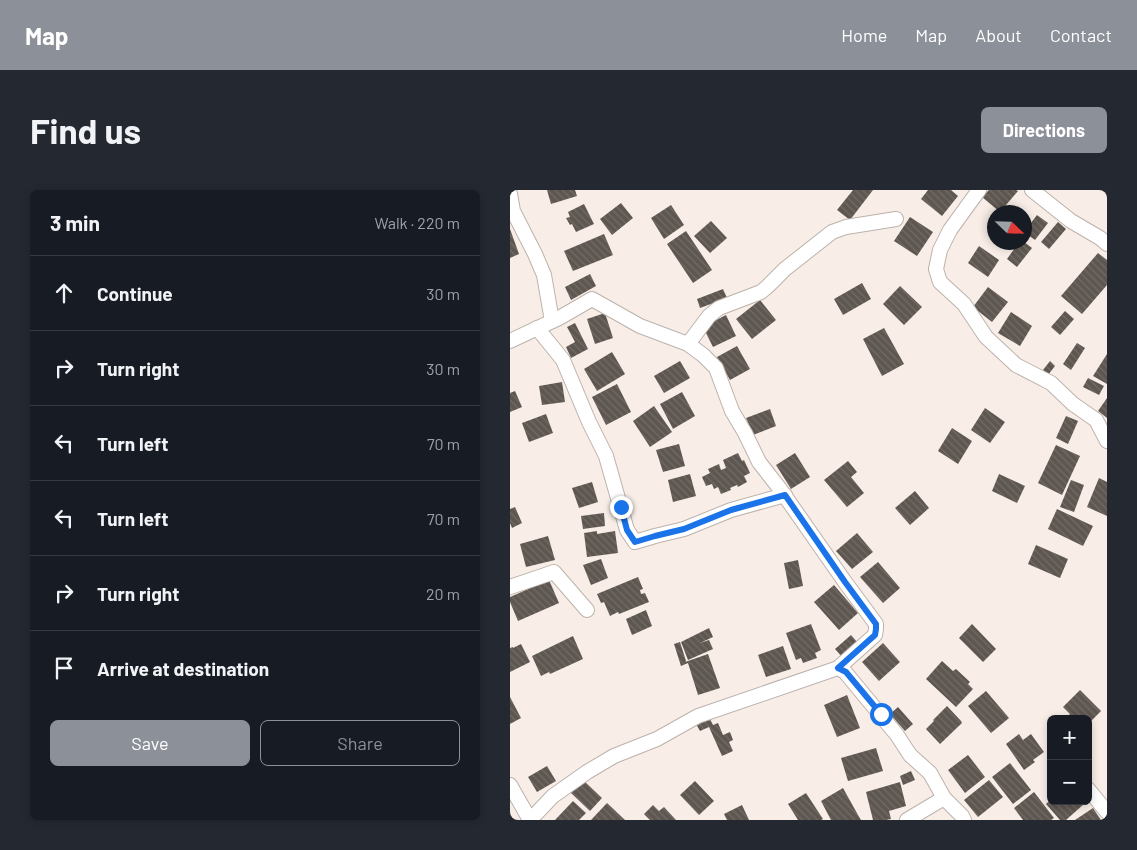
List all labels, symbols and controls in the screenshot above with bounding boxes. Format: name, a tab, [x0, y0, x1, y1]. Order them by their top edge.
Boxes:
text: Map	[25, 21, 68, 50]
text: Home	[841, 24, 887, 46]
text: Map	[915, 24, 947, 46]
text: About	[975, 24, 1022, 46]
text: Contact	[1050, 24, 1112, 46]
button: Directions	[981, 107, 1107, 153]
text: Find us	[30, 109, 141, 151]
north arrow	[987, 205, 1032, 250]
text: 3 min	[50, 210, 100, 235]
text: Walk · 220 m	[374, 213, 460, 232]
icon: ahead	[50, 279, 78, 307]
text: Continue	[97, 282, 173, 305]
text: 30 m	[426, 284, 460, 303]
icon: right	[50, 354, 78, 382]
text: Turn right	[97, 357, 179, 380]
text: 30 m	[426, 359, 460, 378]
icon: left	[50, 429, 78, 457]
text: Turn left	[97, 432, 168, 455]
text: 70 m	[427, 434, 460, 453]
route end	[610, 496, 633, 519]
icon: left	[50, 504, 78, 532]
text: Turn left	[97, 507, 168, 530]
text: 70 m	[427, 509, 460, 528]
icon: right	[50, 579, 78, 607]
text: Turn right	[97, 582, 179, 605]
text: 20 m	[426, 584, 460, 603]
icon: arrive	[50, 654, 78, 682]
text: Arrive at destination	[97, 657, 269, 680]
route start	[870, 703, 893, 726]
map controls	[1047, 715, 1092, 805]
button: +	[1047, 715, 1092, 760]
button: Save	[50, 720, 250, 766]
button: Share	[260, 720, 460, 766]
button: −	[1047, 760, 1092, 805]

